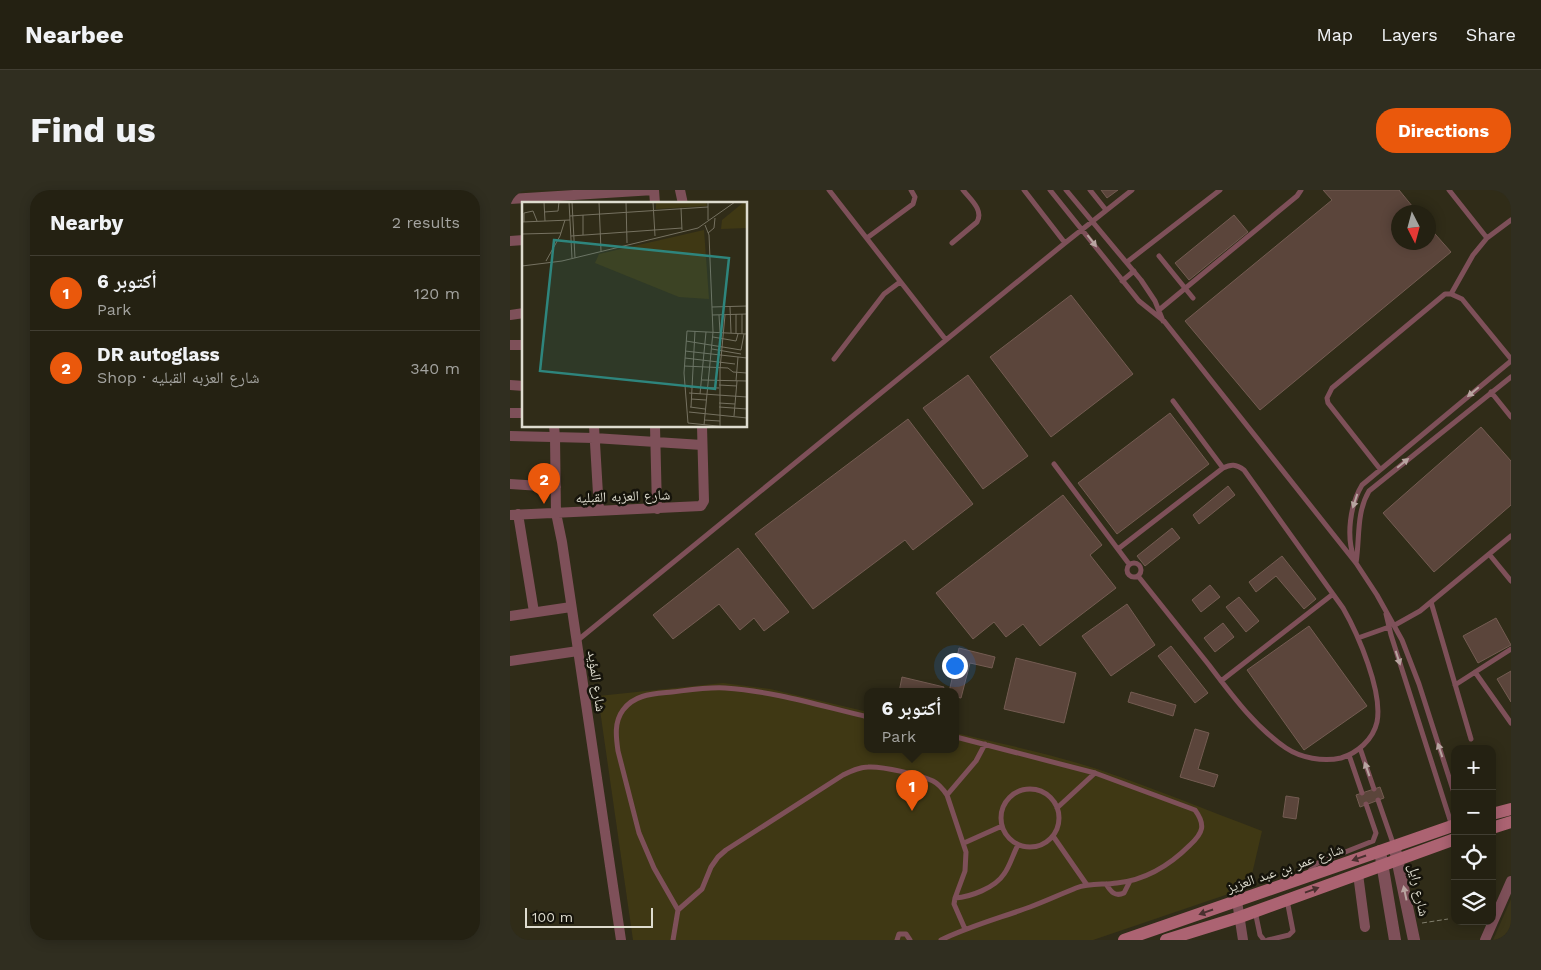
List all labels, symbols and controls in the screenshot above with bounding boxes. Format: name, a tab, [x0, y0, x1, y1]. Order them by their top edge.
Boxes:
text: Nearbee	[25, 21, 124, 49]
text: Map	[1316, 24, 1353, 45]
text: Layers	[1381, 24, 1438, 45]
text: Share	[1466, 24, 1516, 45]
button: Directions	[1376, 108, 1511, 153]
text: Find us	[30, 109, 156, 151]
inset map	[522, 202, 748, 428]
north arrow	[1391, 205, 1436, 250]
text: Nearby	[50, 210, 123, 235]
text: 2 results	[392, 213, 460, 232]
one-way arrow	[1086, 235, 1097, 248]
text: 6 أكتوبر	[97, 270, 157, 293]
text: 1	[63, 284, 69, 303]
text: 120 m	[414, 284, 460, 303]
text: Park	[97, 300, 131, 319]
text: DR autoglass	[97, 343, 220, 366]
text: 2	[61, 359, 71, 378]
text: 340 m	[410, 359, 460, 378]
text: Shop · شارع العزبه القبليه	[97, 368, 260, 387]
one-way arrow	[1467, 387, 1480, 398]
one-way arrow	[1396, 457, 1409, 468]
pin: 2	[528, 463, 560, 504]
street label: شارع العزبه القبليه	[575, 486, 671, 508]
one-way arrow	[1350, 494, 1358, 509]
street label: شارع المؤيد	[583, 649, 609, 713]
one-way arrow	[1395, 651, 1403, 666]
your location	[942, 653, 968, 679]
popup	[864, 688, 959, 753]
text: 6 أكتوبر	[882, 697, 941, 720]
text: Park	[882, 727, 916, 746]
one-way arrow	[1436, 742, 1443, 757]
map controls	[1451, 745, 1496, 925]
button: +	[1451, 745, 1496, 790]
one-way arrow	[1363, 761, 1370, 776]
pin: 1	[896, 770, 928, 811]
button: −	[1451, 790, 1496, 835]
button: locate	[1451, 835, 1496, 880]
street label: شارع عمر بن عبد العزيز	[1224, 841, 1346, 898]
one-way arrow	[1351, 854, 1366, 862]
street label: شارع رايل	[1404, 862, 1432, 918]
button: layers	[1451, 880, 1496, 925]
one-way arrow	[1400, 884, 1408, 900]
one-way arrow	[1304, 886, 1319, 893]
scale bar	[525, 905, 652, 928]
one-way arrow	[1198, 908, 1213, 916]
text: 100 m	[532, 909, 573, 925]

